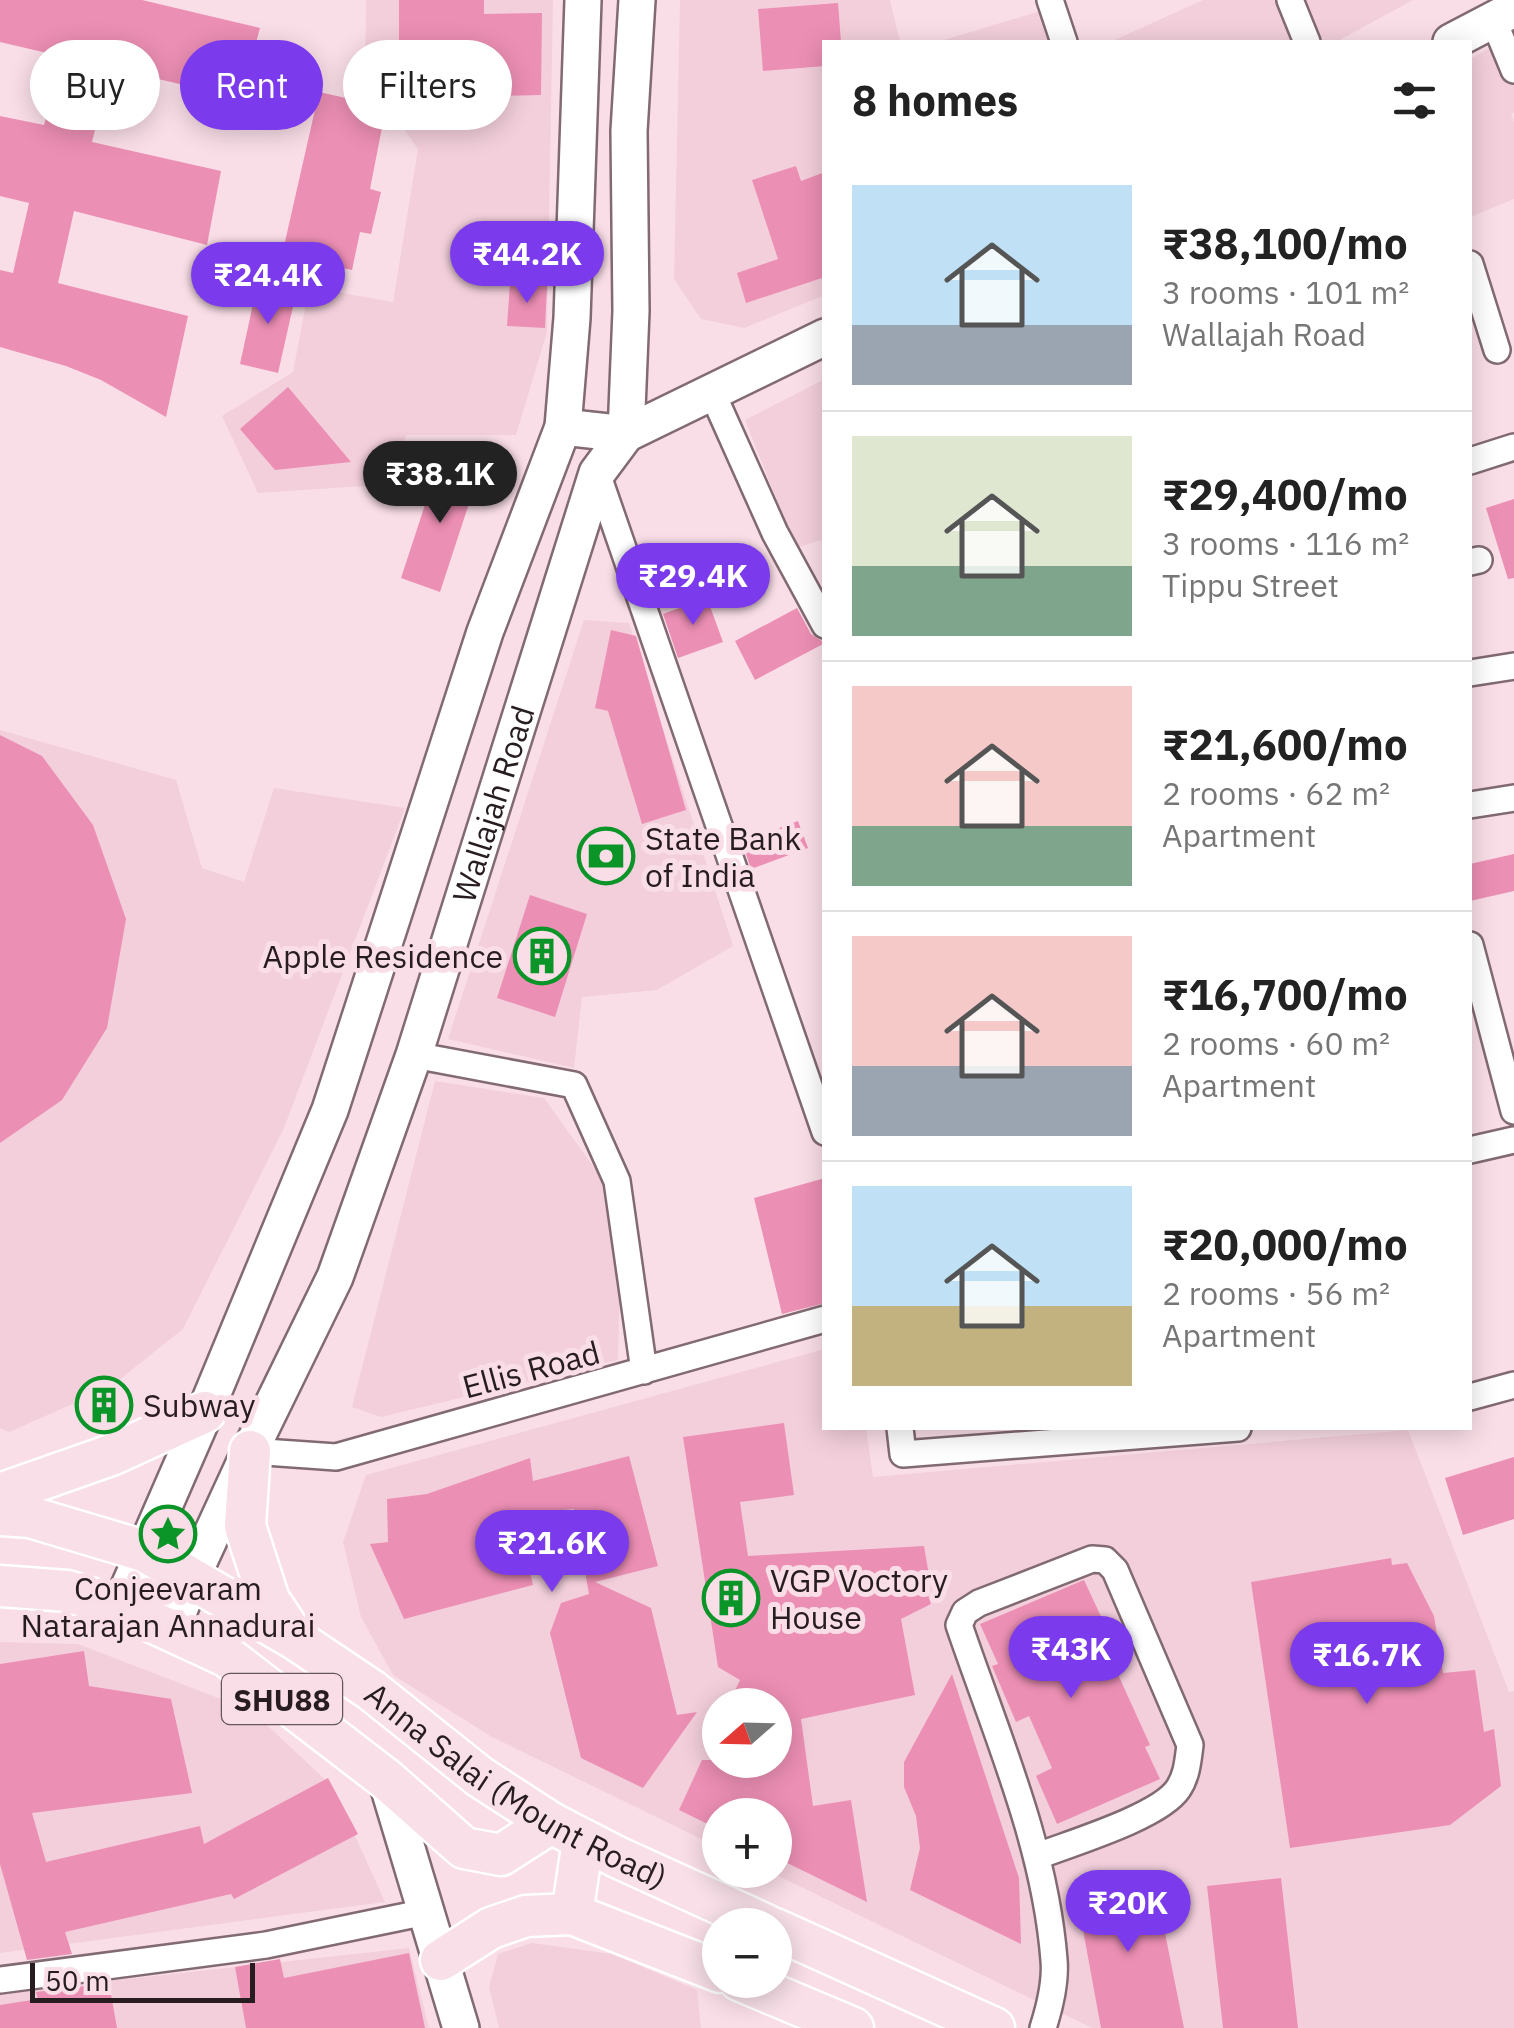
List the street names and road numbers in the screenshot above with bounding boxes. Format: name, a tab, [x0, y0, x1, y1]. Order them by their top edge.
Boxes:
street label: Wallajah Road	[442, 700, 544, 907]
street label: Ellis Road	[458, 1331, 604, 1407]
street label: Anna Salai (Mount Road)	[357, 1673, 674, 1898]
road number: SHU88	[222, 1674, 342, 1724]

